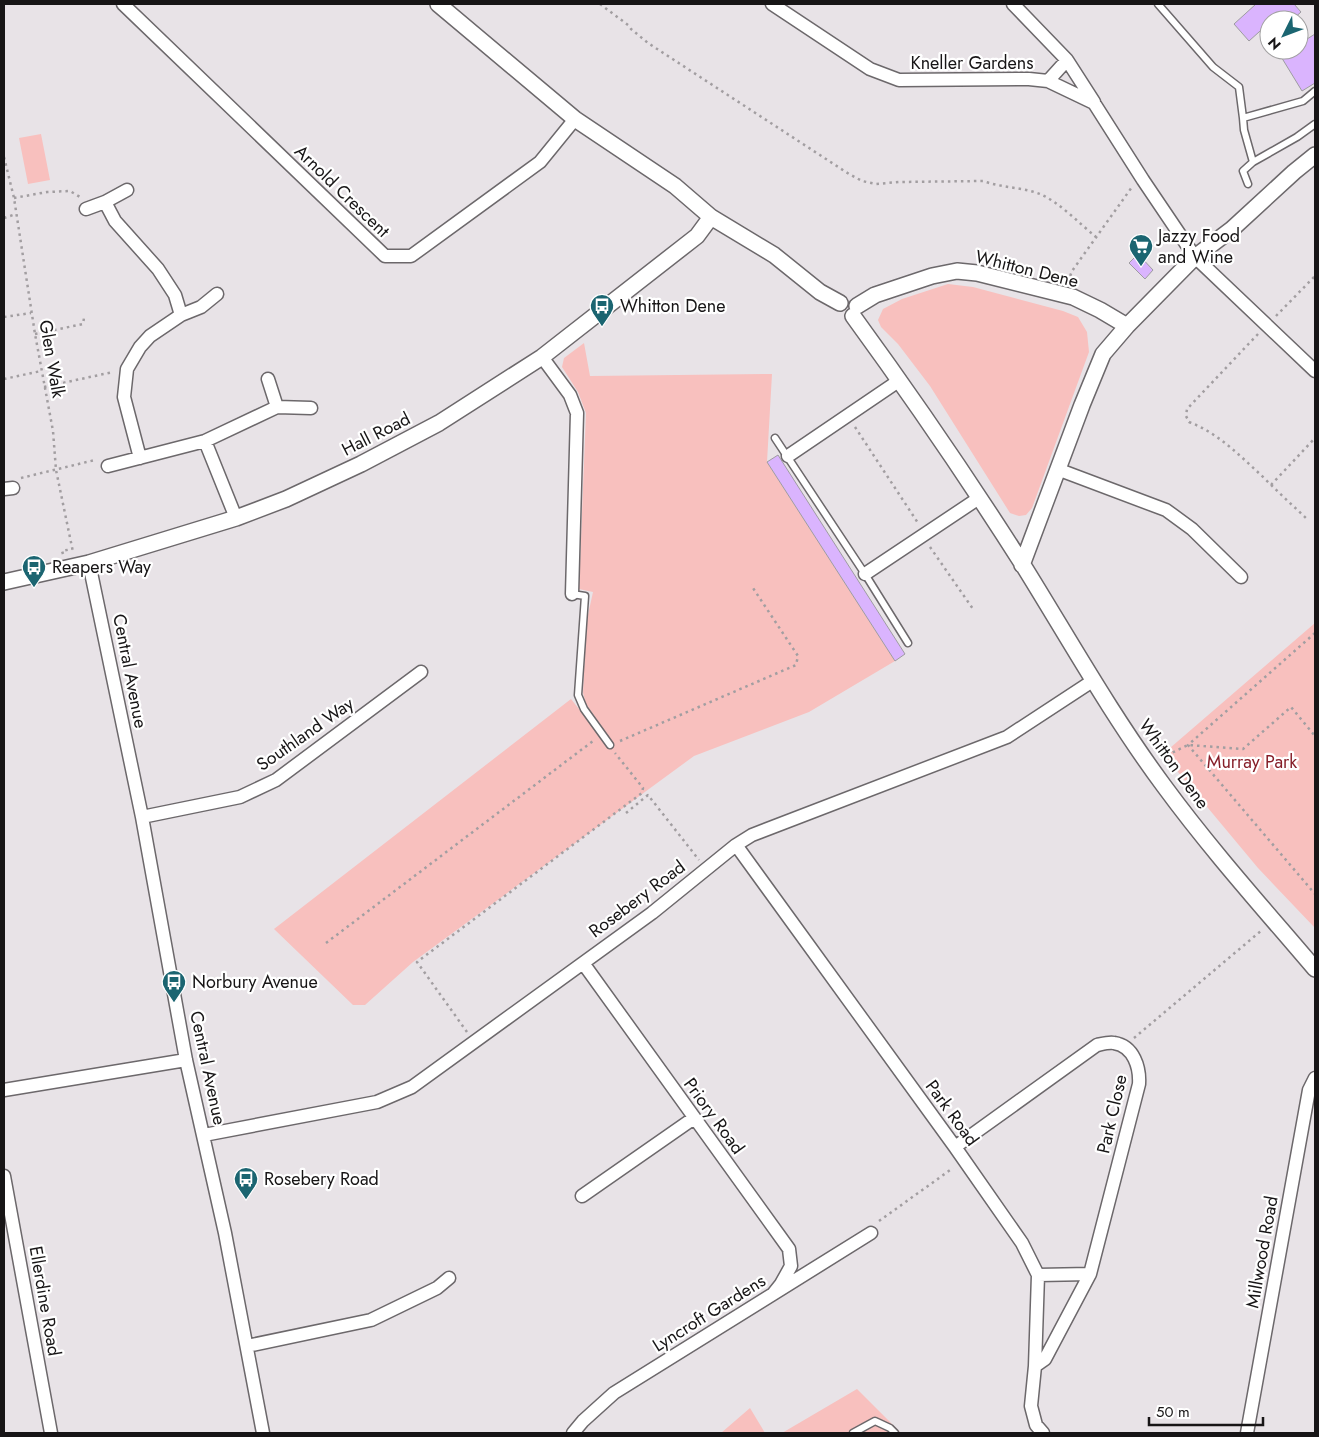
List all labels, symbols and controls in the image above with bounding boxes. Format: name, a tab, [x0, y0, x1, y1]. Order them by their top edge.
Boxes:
north arrow	[1259, 10, 1309, 60]
text: N	[1263, 33, 1285, 55]
street label: Kneller Gardens	[910, 50, 1034, 76]
street label: Arnold Crescent	[289, 139, 396, 244]
place label: Jazzy Food and Wine	[1156, 223, 1240, 270]
supermarket icon: Jazzy Food and Wine	[1128, 233, 1154, 267]
street label: Whitton Dene	[973, 244, 1081, 294]
bus stop icon: Whitton Dene	[589, 293, 615, 327]
place label: Whitton Dene	[620, 293, 726, 319]
street label: Glen Walk	[32, 318, 72, 400]
street label: Hall Road	[337, 406, 415, 462]
bus stop icon: Reapers Way	[21, 554, 47, 588]
place label: Reapers Way	[52, 554, 151, 580]
street label: Central Avenue	[106, 612, 154, 730]
street label: Southland Way	[251, 691, 359, 777]
street label: Whitton Dene	[1132, 714, 1216, 814]
park label: Murray Park	[1207, 749, 1297, 775]
street label: Rosebery Road	[583, 854, 691, 944]
bus stop icon: Norbury Avenue	[161, 969, 187, 1003]
place label: Norbury Avenue	[192, 969, 318, 995]
street label: Central Avenue	[183, 1009, 233, 1127]
street label: Priory Road	[677, 1072, 751, 1160]
street label: Park Close	[1090, 1072, 1134, 1156]
street label: Park Road	[919, 1074, 985, 1152]
bus stop icon: Rosebery Road	[233, 1166, 259, 1200]
place label: Rosebery Road	[264, 1166, 379, 1192]
street label: Millwood Road	[1239, 1194, 1285, 1310]
street label: Ellerdine Road	[23, 1244, 67, 1358]
street label: Lyncroft Gardens	[647, 1268, 771, 1358]
scale bar	[1149, 1394, 1263, 1426]
text: 50 m	[1156, 1401, 1190, 1423]

